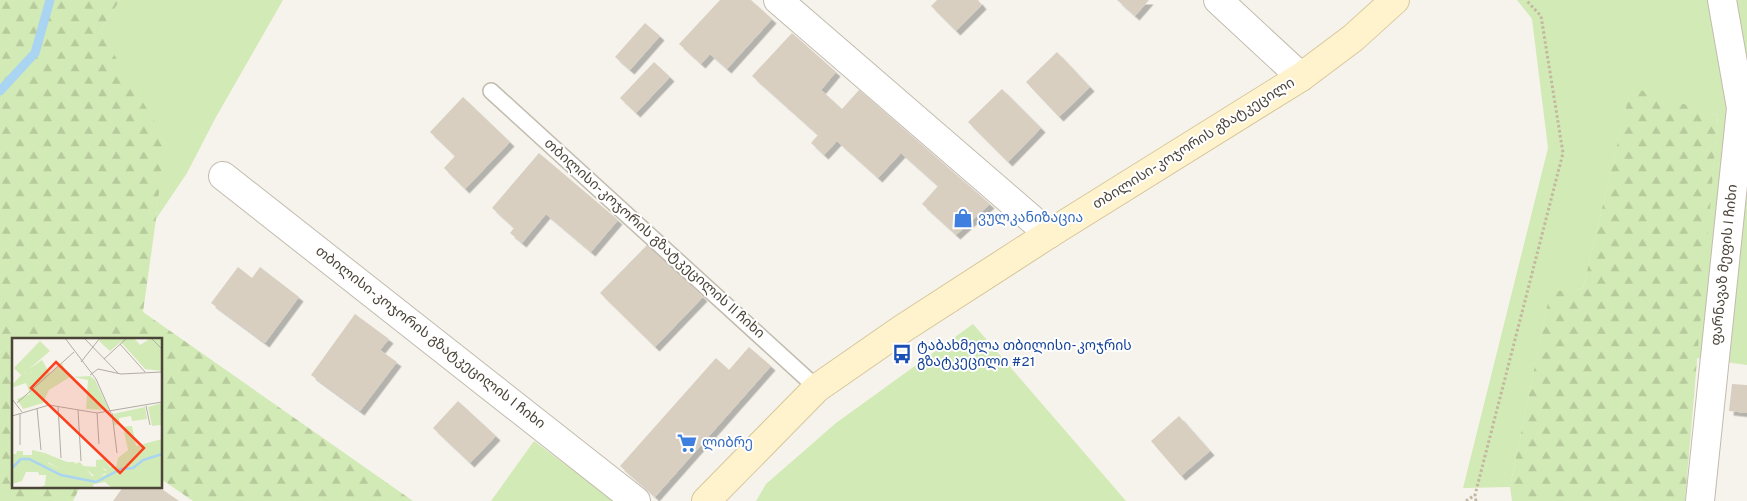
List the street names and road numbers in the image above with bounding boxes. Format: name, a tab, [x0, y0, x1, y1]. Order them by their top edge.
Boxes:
street label: თბილისი-კოჯორის გზატკეცილი	[1090, 75, 1298, 213]
street label: თბილისი-კოჯორის გზატკეცილის II ჩიხი	[540, 135, 768, 343]
street label: ფარნავაზ მეფის I ჩიხი	[1708, 183, 1742, 347]
street label: თბილისი-კოჯორის გზატკეცილის I ჩიხი	[312, 243, 548, 433]

